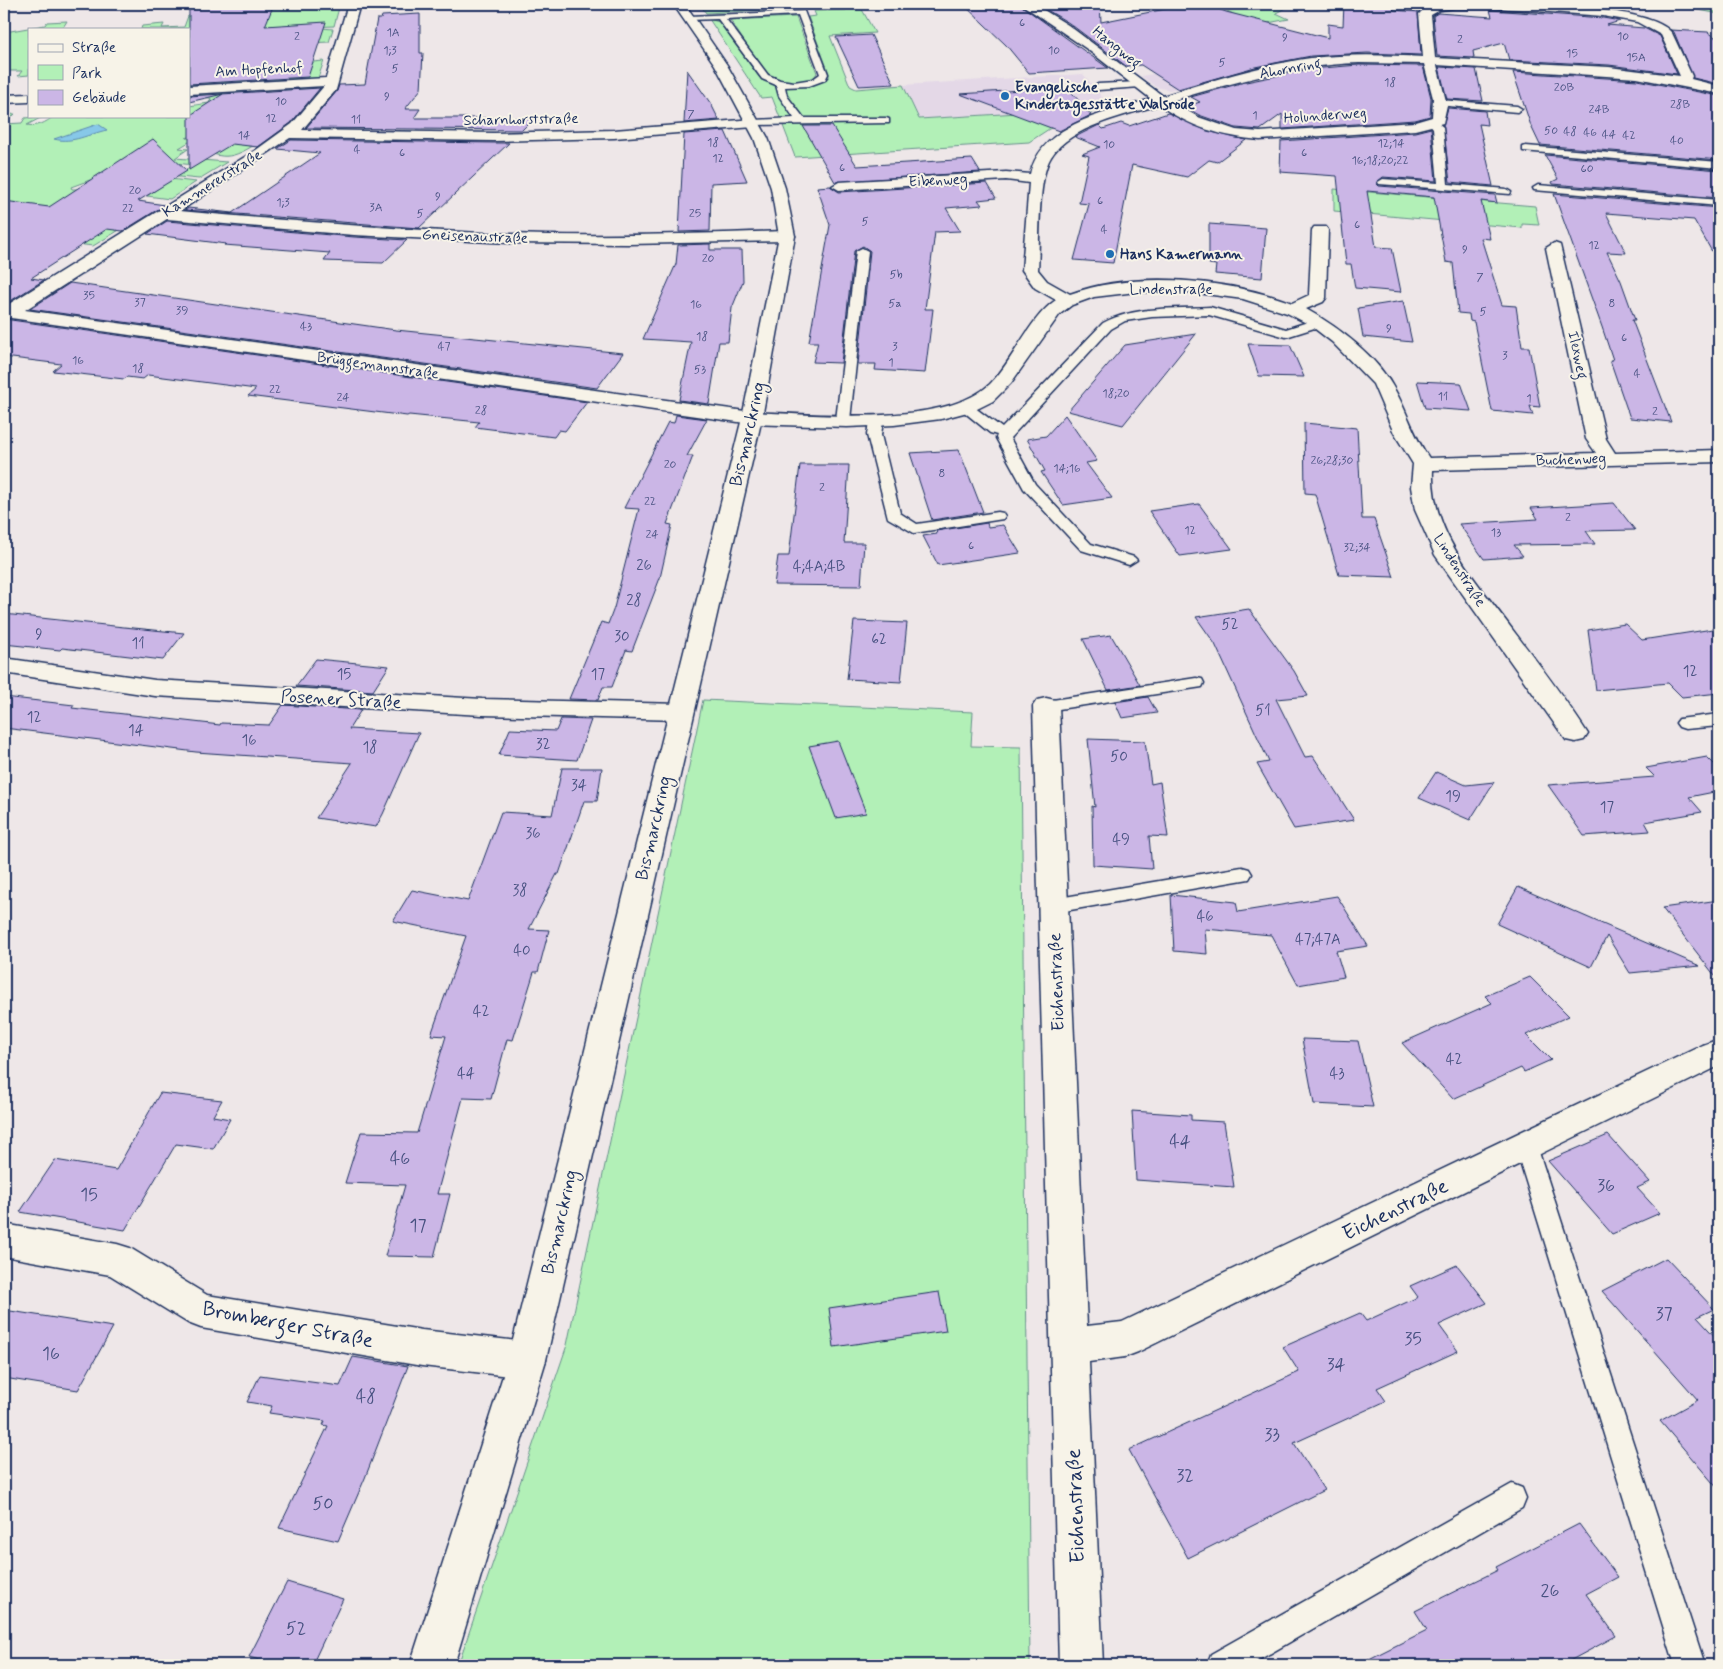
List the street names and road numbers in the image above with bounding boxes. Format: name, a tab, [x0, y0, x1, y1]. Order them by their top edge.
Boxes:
street label: Hangweg	[1087, 22, 1145, 74]
street label: Ahornring	[1258, 54, 1323, 85]
street label: Am Hopfenhof	[215, 58, 303, 82]
street label: Holunderweg	[1283, 103, 1367, 129]
street label: Scharnhorststraße	[463, 109, 579, 131]
street label: Kammererstraße	[159, 145, 266, 223]
street label: Eibenweg	[908, 169, 968, 194]
street label: Gneisenaustraße	[422, 225, 528, 249]
street label: Lindenstraße	[1129, 280, 1213, 300]
street label: Ilexweg	[1561, 329, 1592, 381]
street label: Brüggemannstraße	[315, 348, 440, 385]
street label: Bismarckring	[724, 380, 773, 489]
street label: Buchenweg	[1536, 449, 1606, 472]
street label: Lindenstraße	[1428, 530, 1490, 611]
street label: Posener Straße	[280, 685, 402, 715]
street label: Bismarckring	[630, 774, 679, 883]
street label: Eichenstraße	[1043, 932, 1071, 1032]
street label: Bismarckring	[536, 1168, 585, 1277]
street label: Eichenstraße	[1338, 1172, 1453, 1248]
street label: Bromberger Straße	[200, 1295, 376, 1357]
street label: Eichenstraße	[1060, 1448, 1092, 1564]

